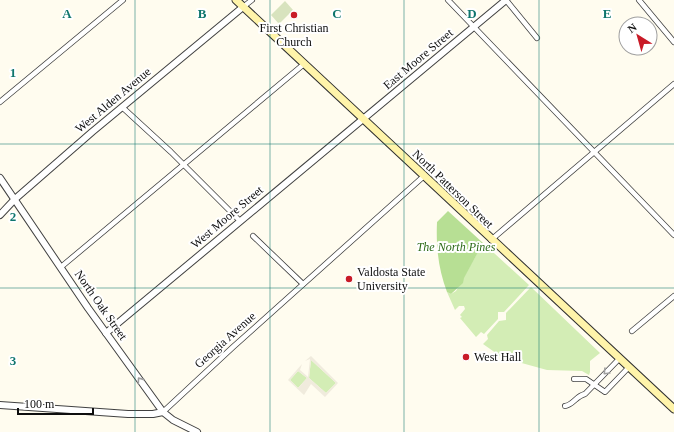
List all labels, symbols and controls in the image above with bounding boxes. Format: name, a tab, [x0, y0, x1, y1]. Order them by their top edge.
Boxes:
text: A	[62, 6, 72, 21]
text: B	[198, 6, 207, 21]
text: C	[332, 6, 342, 21]
text: D	[467, 6, 477, 21]
text: E	[603, 6, 611, 21]
marker: First Christian Church	[289, 10, 299, 20]
north arrow	[618, 16, 658, 56]
place label: First Christian Church	[259, 21, 329, 49]
text: N	[625, 21, 639, 35]
street label: East Moore Street	[380, 25, 456, 92]
street label: West Alden Avenue	[72, 64, 154, 136]
text: 1	[10, 65, 16, 80]
street label: North Patterson Street	[410, 147, 497, 232]
street label: West Moore Street	[188, 182, 266, 251]
text: 2	[10, 209, 16, 224]
park label: The North Pines	[417, 240, 496, 254]
place label: Valdosta State University	[357, 265, 425, 293]
street label: North Oak Street	[72, 267, 131, 343]
marker: Valdosta State University	[344, 274, 354, 284]
street label: Georgia Avenue	[192, 309, 258, 371]
place label: West Hall	[474, 350, 522, 364]
marker: West Hall	[461, 352, 471, 362]
text: 3	[10, 353, 17, 368]
one-way arrow	[604, 367, 611, 375]
one-way arrow	[137, 377, 145, 384]
scale bar	[18, 390, 93, 416]
text: 100 m	[24, 397, 55, 411]

